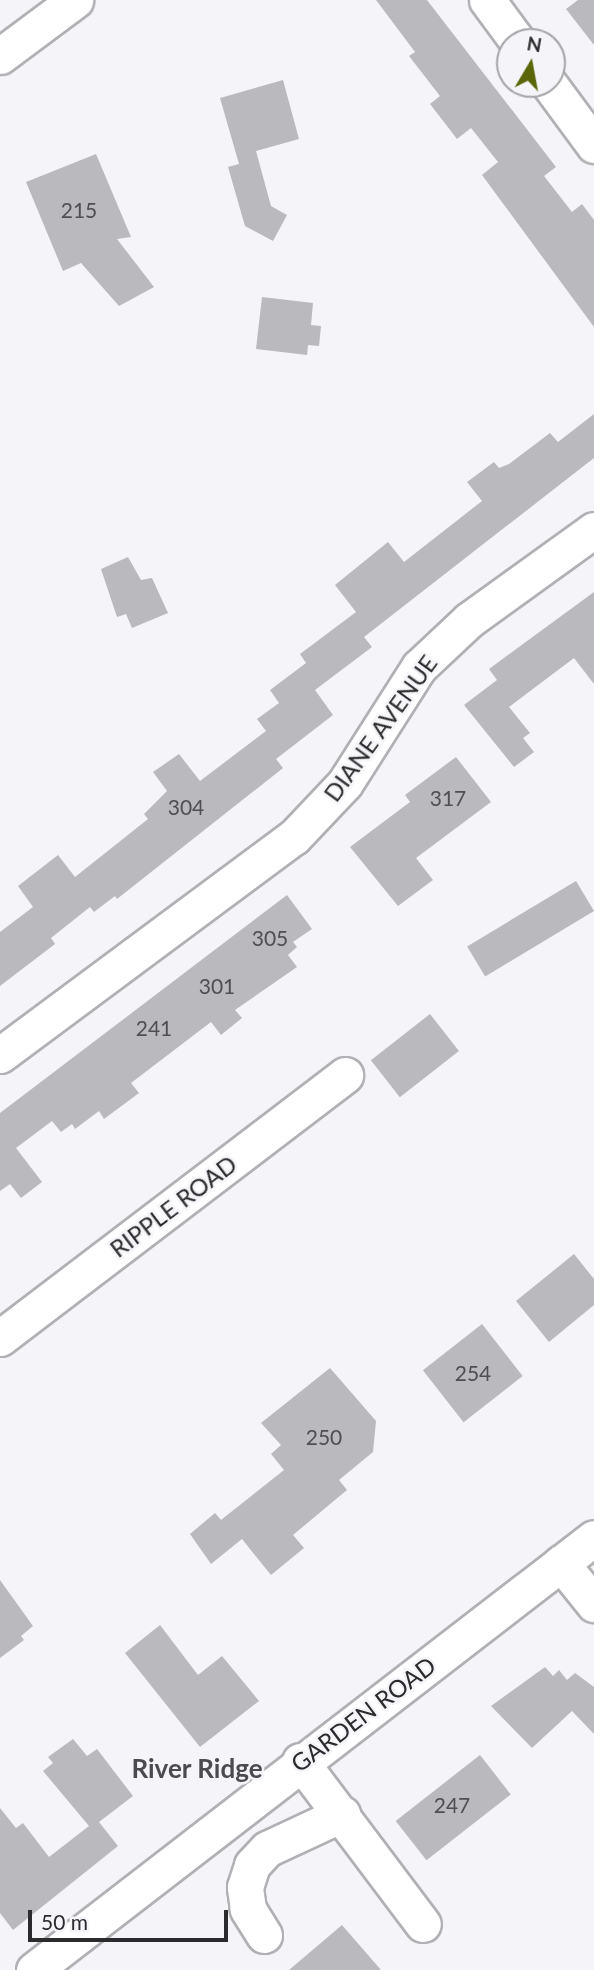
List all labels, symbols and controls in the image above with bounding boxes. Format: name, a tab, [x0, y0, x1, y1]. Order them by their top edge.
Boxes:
north arrow	[496, 28, 566, 98]
text: N	[525, 31, 544, 56]
house number: 215	[61, 197, 97, 223]
street label: DIANE AVENUE	[317, 649, 443, 807]
house number: 317	[430, 785, 466, 811]
house number: 304	[168, 794, 204, 820]
house number: 305	[252, 925, 288, 951]
house number: 301	[199, 973, 235, 999]
house number: 241	[136, 1015, 172, 1041]
street label: RIPPLE ROAD	[104, 1149, 242, 1263]
house number: 254	[455, 1360, 491, 1386]
house number: 250	[306, 1424, 342, 1450]
street label: GARDEN ROAD	[285, 1650, 441, 1778]
district label: River Ridge	[131, 1753, 263, 1785]
house number: 247	[434, 1792, 470, 1818]
scale bar	[32, 1896, 231, 1940]
text: 50 m	[41, 1909, 88, 1934]

